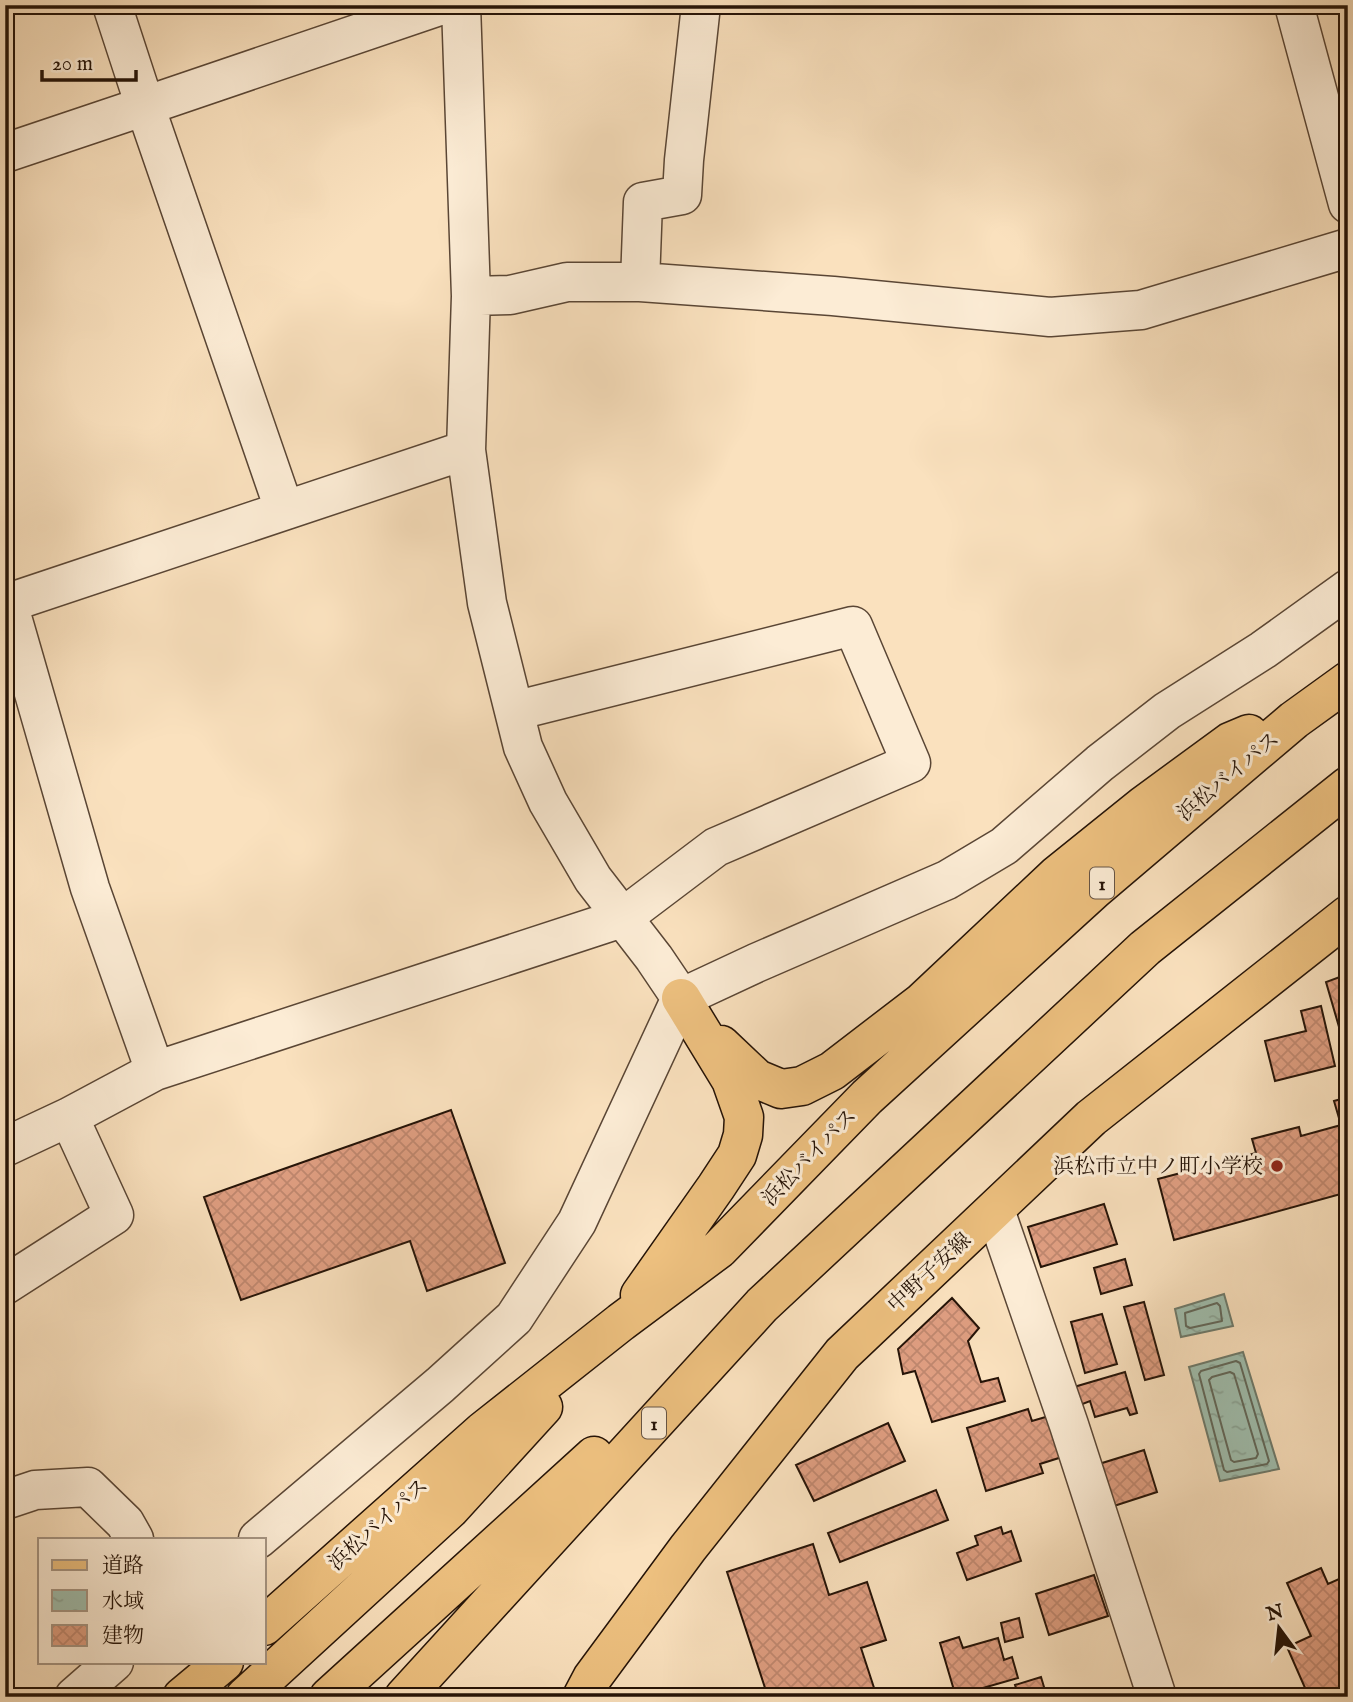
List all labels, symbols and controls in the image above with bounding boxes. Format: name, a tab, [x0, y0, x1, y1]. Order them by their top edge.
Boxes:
scale bar	[42, 38, 136, 82]
text: 20 m	[52, 51, 93, 78]
street label: 浜松バイパス	[1172, 726, 1286, 828]
road number: 1	[1090, 868, 1114, 898]
street label: 浜松バイパス	[757, 1103, 863, 1213]
place label: 浜松市立中ノ町小学校	[1053, 1154, 1263, 1181]
marker: 浜松市立中ノ町小学校	[1269, 1158, 1285, 1174]
street label: 中野子安線	[882, 1227, 978, 1319]
road number: 1	[642, 1408, 666, 1438]
street label: 浜松バイパス	[323, 1473, 435, 1577]
legend	[38, 1538, 266, 1664]
text: 道路	[102, 1553, 144, 1580]
text: 水域	[102, 1589, 144, 1616]
north arrow	[1244, 1594, 1314, 1664]
text: N	[1263, 1600, 1287, 1627]
text: 建物	[102, 1623, 144, 1650]

